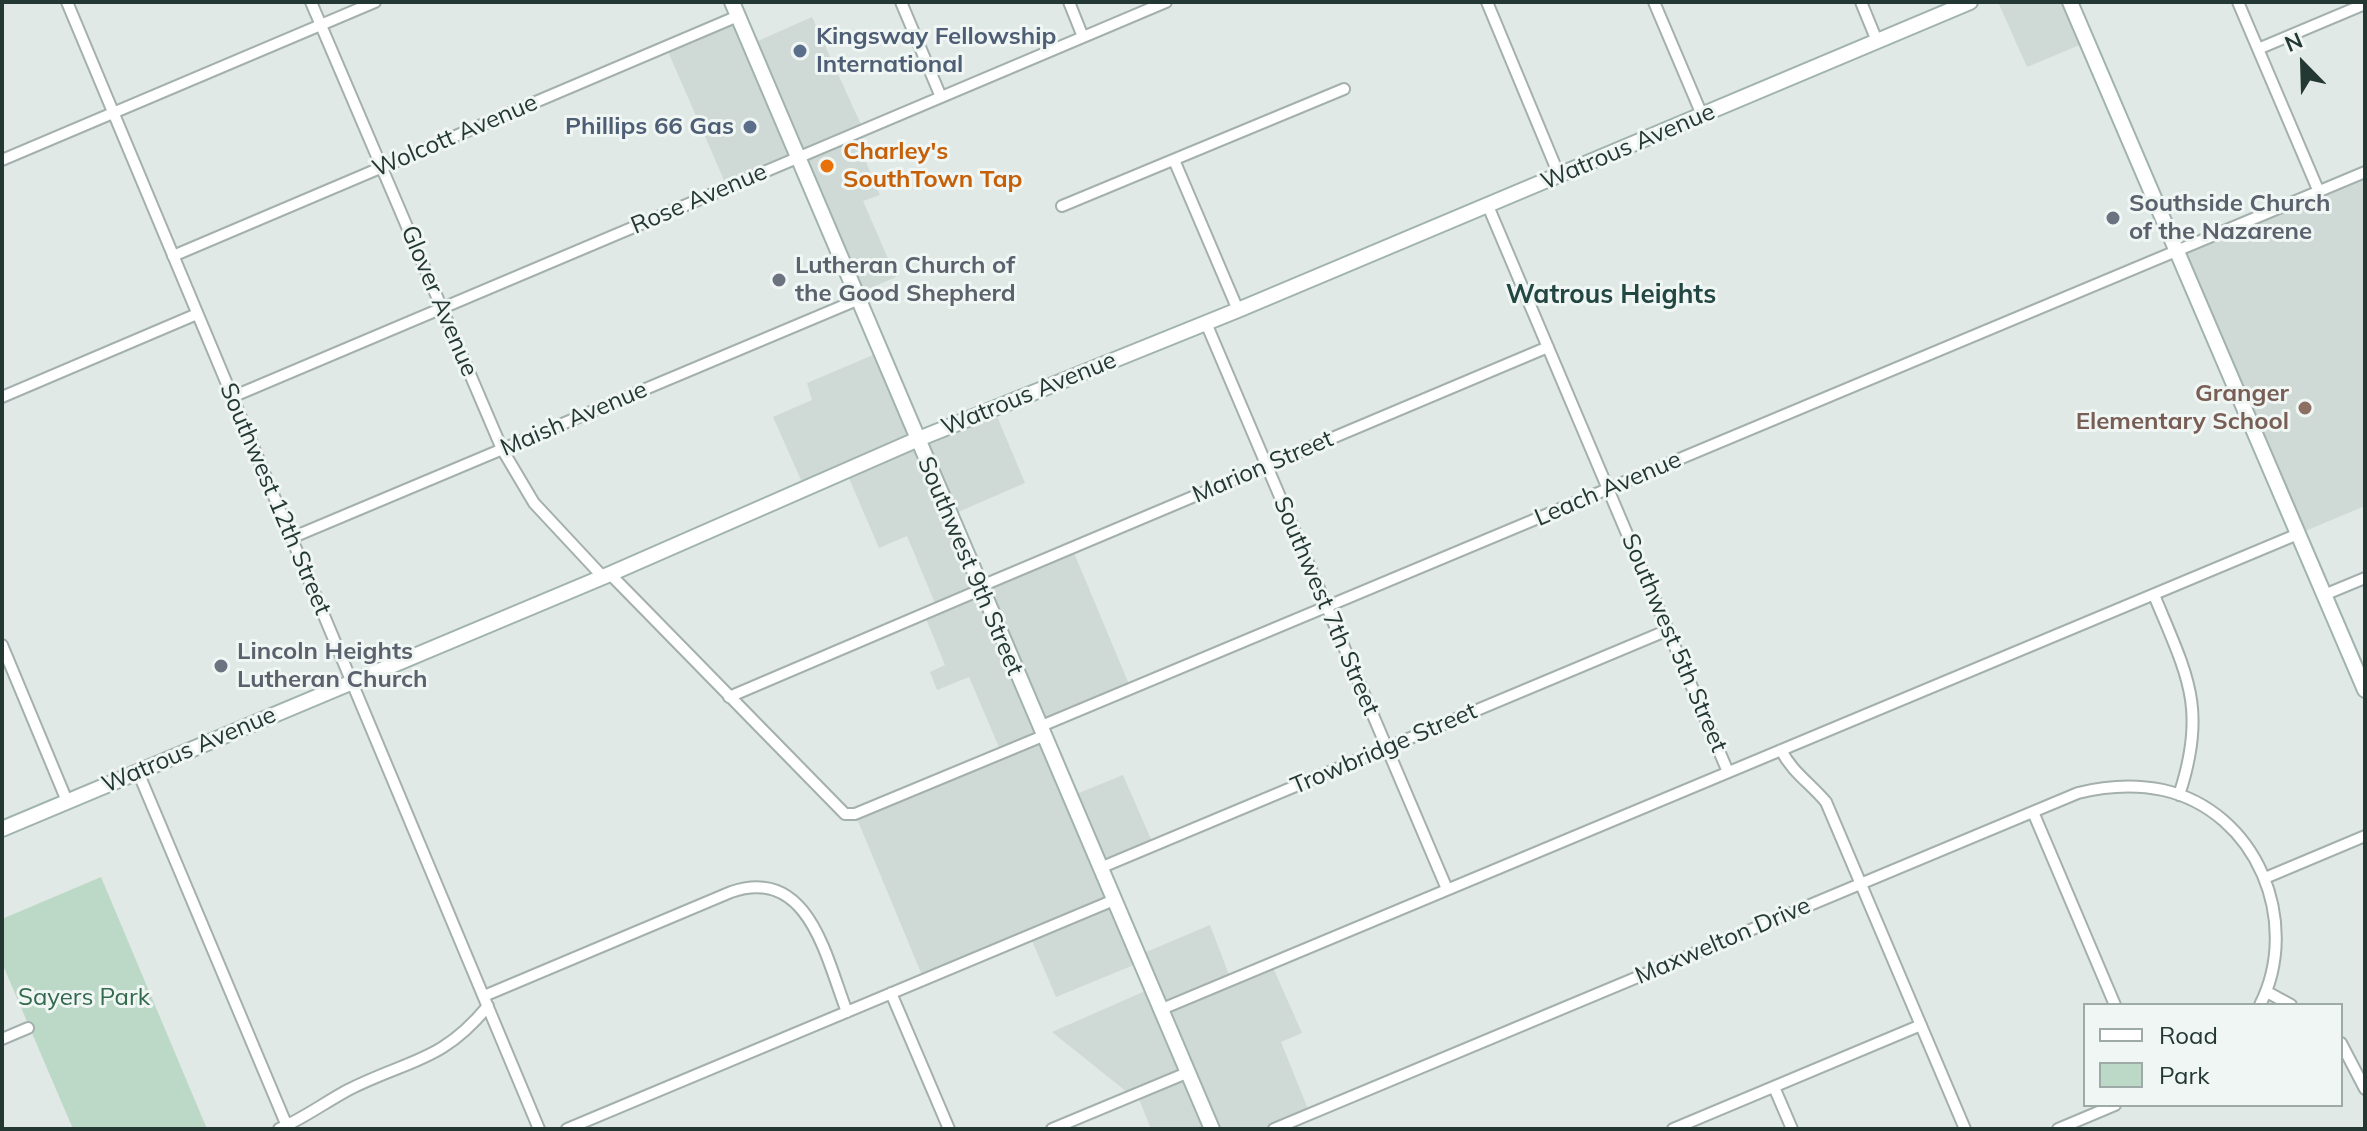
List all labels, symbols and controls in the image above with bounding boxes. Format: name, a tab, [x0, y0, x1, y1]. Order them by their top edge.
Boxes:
place label: Kingsway Fellowship International	[816, 23, 1056, 79]
north arrow	[2263, 24, 2343, 104]
text: N	[2281, 26, 2307, 58]
marker: Kingsway Fellowship International	[791, 42, 809, 60]
street label: Wolcott Avenue	[368, 88, 542, 184]
street label: Watrous Avenue	[1537, 97, 1719, 197]
place label: Phillips 66 Gas	[565, 113, 734, 141]
marker: Phillips 66 Gas	[741, 118, 759, 136]
place label: Charley's SouthTown Tap	[843, 138, 1022, 194]
street label: Rose Avenue	[627, 157, 771, 241]
marker: Charley's SouthTown Tap	[818, 157, 836, 175]
place label: Southside Church of the Nazarene	[2129, 190, 2330, 246]
marker: Southside Church of the Nazarene	[2104, 209, 2122, 227]
street label: Glover Avenue	[394, 221, 484, 381]
place label: Lutheran Church of the Good Shepherd	[795, 252, 1016, 308]
marker: Lutheran Church of the Good Shepherd	[770, 271, 788, 289]
district label: Watrous Heights	[1506, 279, 1716, 311]
street label: Watrous Avenue	[937, 346, 1121, 442]
street label: Maish Avenue	[496, 375, 652, 463]
street label: Southwest 12th Street	[213, 379, 337, 619]
place label: Granger Elementary School	[2076, 380, 2289, 436]
marker: Granger Elementary School	[2296, 399, 2314, 417]
street label: Marion Street	[1188, 424, 1338, 510]
street label: Leach Avenue	[1530, 445, 1686, 533]
street label: Southwest 9th Street	[911, 452, 1029, 680]
street label: Southwest 7th Street	[1267, 492, 1385, 720]
street label: Southwest 5th Street	[1615, 529, 1733, 757]
place label: Lincoln Heights Lutheran Church	[237, 638, 427, 694]
marker: Lincoln Heights Lutheran Church	[212, 657, 230, 675]
street label: Trowbridge Street	[1287, 697, 1481, 801]
street label: Watrous Avenue	[98, 700, 280, 800]
street label: Maxwelton Drive	[1631, 891, 1815, 991]
park label: Sayers Park	[18, 984, 150, 1012]
legend	[2083, 1003, 2343, 1107]
text: Road	[2159, 1020, 2218, 1050]
text: Park	[2159, 1060, 2210, 1090]

